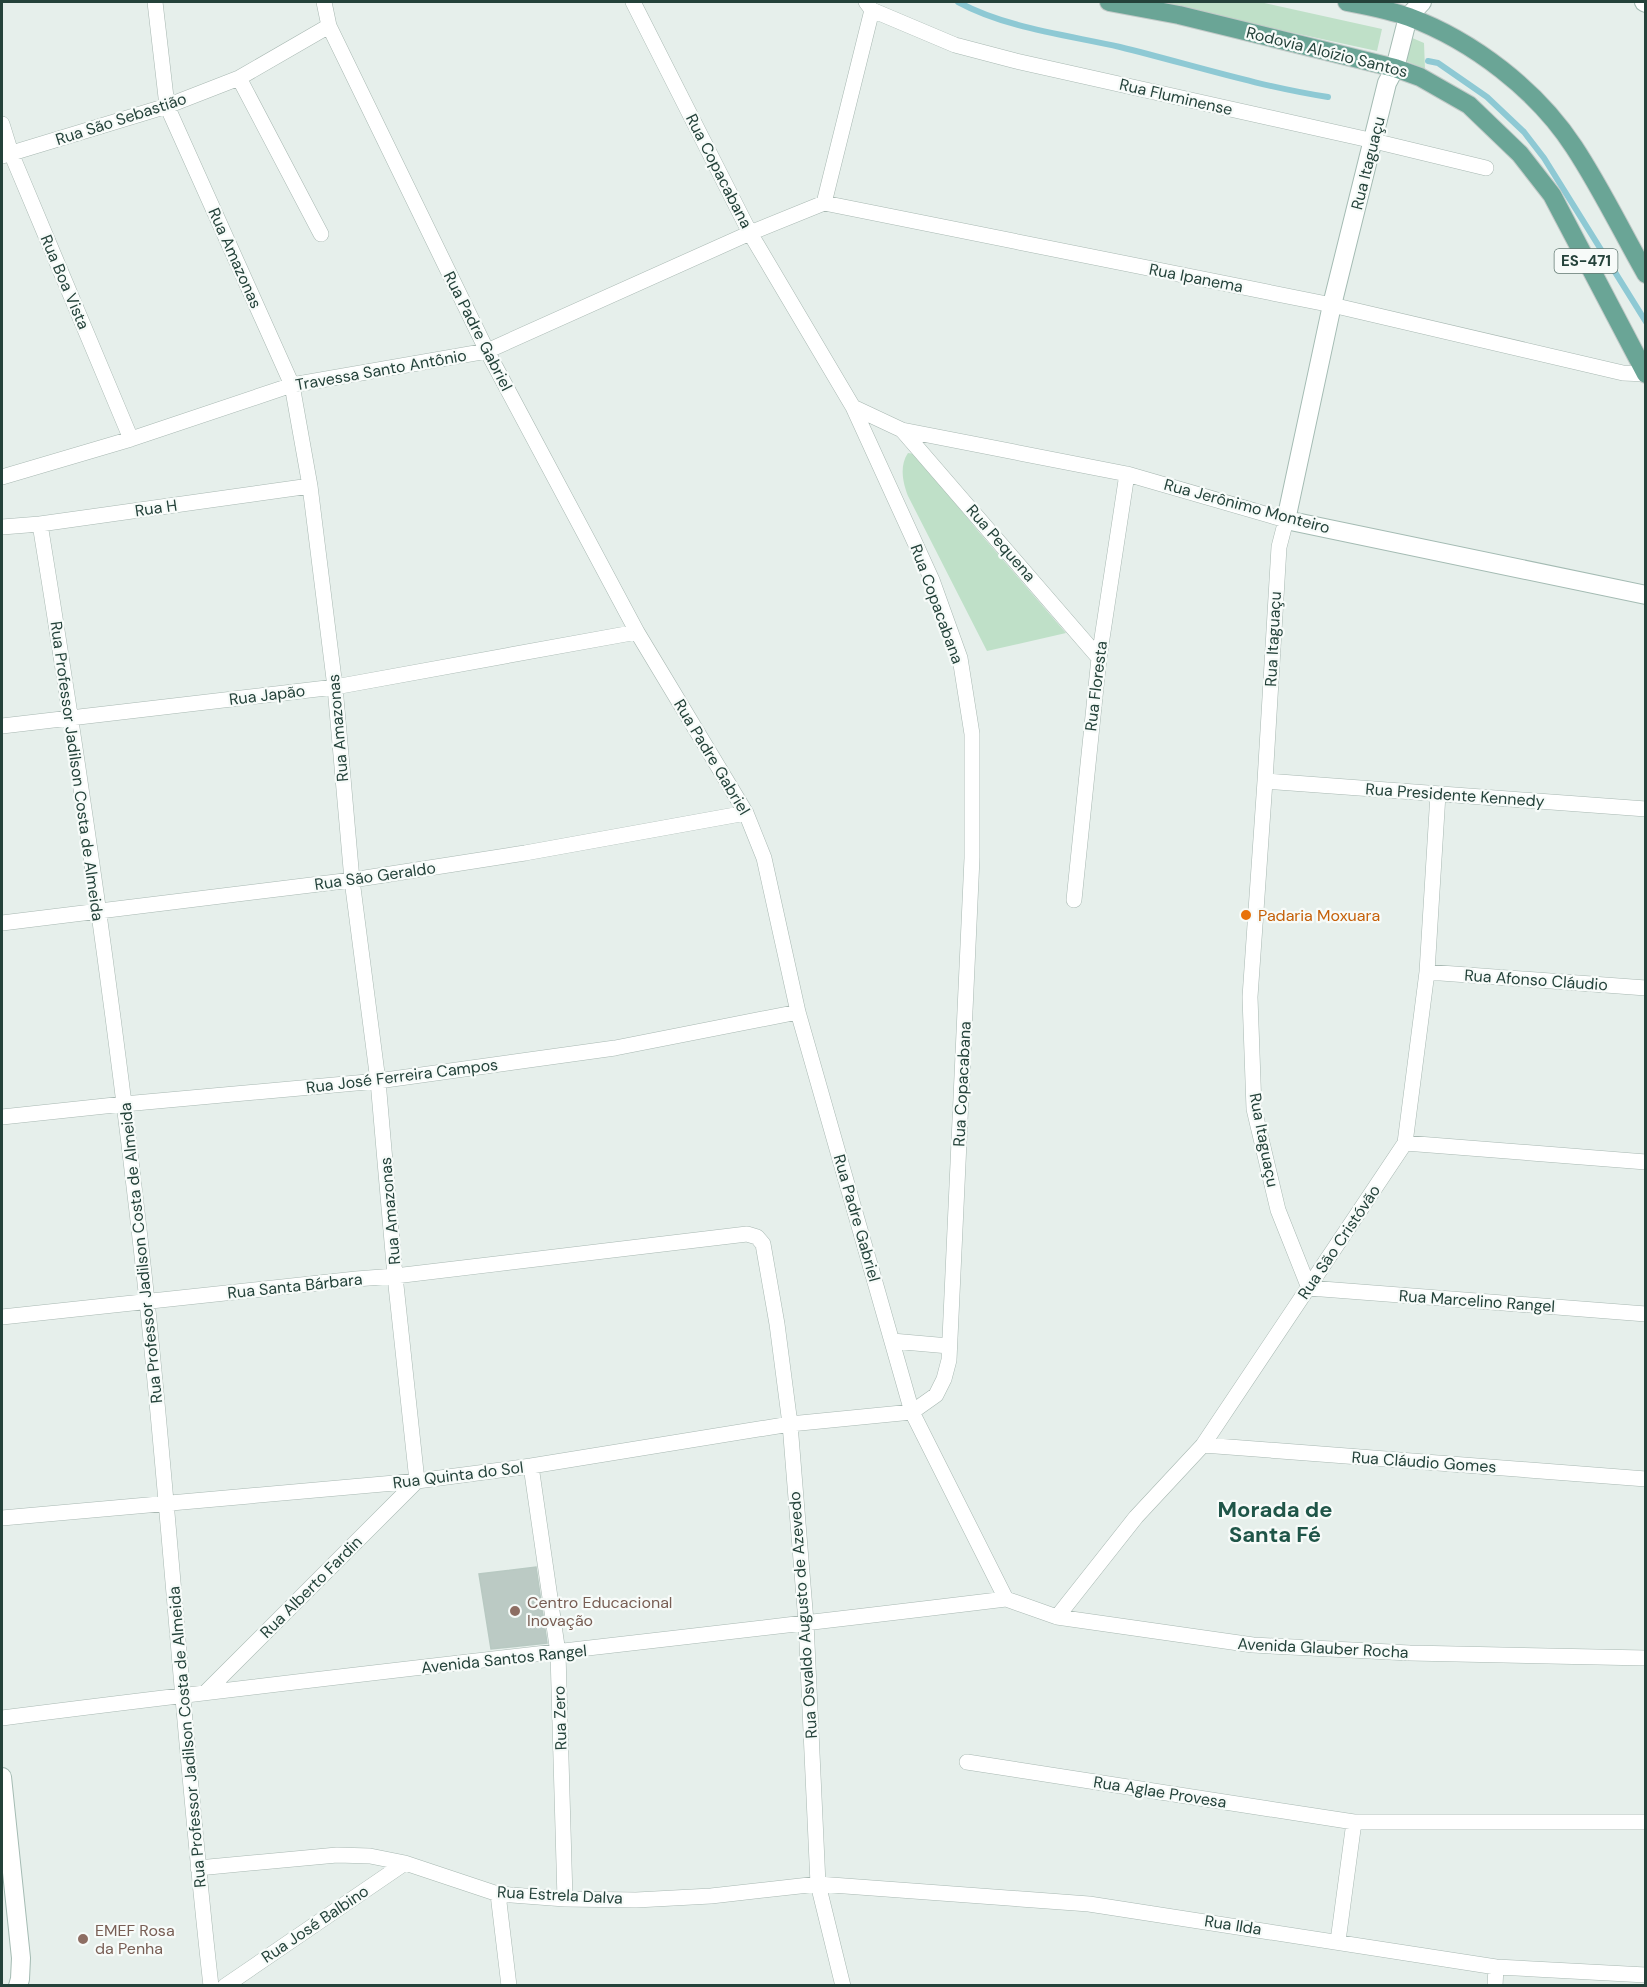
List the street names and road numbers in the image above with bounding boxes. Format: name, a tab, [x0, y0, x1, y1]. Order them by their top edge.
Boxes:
street label: Rodovia Aloízio Santos	[1244, 22, 1410, 82]
street label: Rua Fluminense	[1117, 74, 1235, 120]
street label: Rua São Sebastião	[53, 88, 189, 150]
street label: Rua Copacabana	[681, 110, 757, 232]
street label: Rua Itaguaçu	[1346, 114, 1390, 212]
street label: Rua Amazonas	[203, 204, 267, 312]
street label: Rua Boa Vista	[36, 231, 94, 333]
road number: ES-471	[1554, 249, 1618, 273]
street label: Rua Ipanema	[1147, 259, 1245, 297]
street label: Rua Padre Gabriel	[439, 268, 517, 394]
street label: Travessa Santo Antônio	[294, 345, 468, 395]
street label: Rua Jerônimo Monteiro	[1162, 474, 1332, 538]
street label: Rua H	[133, 495, 179, 521]
street label: Rua Pequena	[962, 500, 1040, 586]
street label: Rua Copacabana	[906, 541, 968, 667]
street label: Rua Itaguaçu	[1260, 591, 1286, 687]
street label: Rua Professor Jadilson Costa de Almeida	[46, 620, 108, 922]
street label: Rua Floresta	[1080, 640, 1112, 732]
street label: Rua Amazonas	[323, 673, 353, 783]
street label: Rua Japão	[228, 680, 306, 710]
street label: Rua Padre Gabriel	[669, 695, 755, 819]
street label: Rua Presidente Kennedy	[1365, 778, 1545, 812]
street label: Rua São Geraldo	[313, 857, 437, 895]
street label: Rua Afonso Cláudio	[1464, 965, 1608, 995]
street label: Rua Copacabana	[948, 1021, 976, 1147]
street label: Rua José Ferreira Campos	[305, 1054, 499, 1098]
street label: Rua Itaguaçu	[1245, 1091, 1283, 1189]
street label: Rua Professor Jadilson Costa de Almeida	[115, 1102, 167, 1404]
street label: Rua Padre Gabriel	[829, 1152, 885, 1284]
street label: Rua Amazonas	[375, 1156, 405, 1266]
street label: Rua São Cristóvão	[1293, 1181, 1385, 1303]
street label: Rua Santa Bárbara	[226, 1268, 364, 1304]
street label: Rua Marcelino Rangel	[1398, 1285, 1556, 1317]
street label: Rua Cláudio Gomes	[1351, 1446, 1497, 1478]
street label: Rua Quinta do Sol	[391, 1457, 525, 1493]
street label: Rua Osvaldo Augusto de Azevedo	[784, 1491, 822, 1739]
street label: Rua Alberto Fardin	[255, 1531, 367, 1643]
street label: Rua Professor Jadilson Costa de Almeida	[163, 1585, 211, 1889]
street label: Avenida Glauber Rocha	[1237, 1633, 1409, 1663]
street label: Avenida Santos Rangel	[420, 1640, 588, 1678]
street label: Rua Zero	[548, 1685, 572, 1751]
street label: Rua Aglae Provesa	[1092, 1771, 1228, 1813]
street label: Rua José Balbino	[257, 1880, 373, 1968]
street label: Rua Estrela Dalva	[497, 1881, 623, 1909]
street label: Rua Ilda	[1203, 1910, 1263, 1940]

